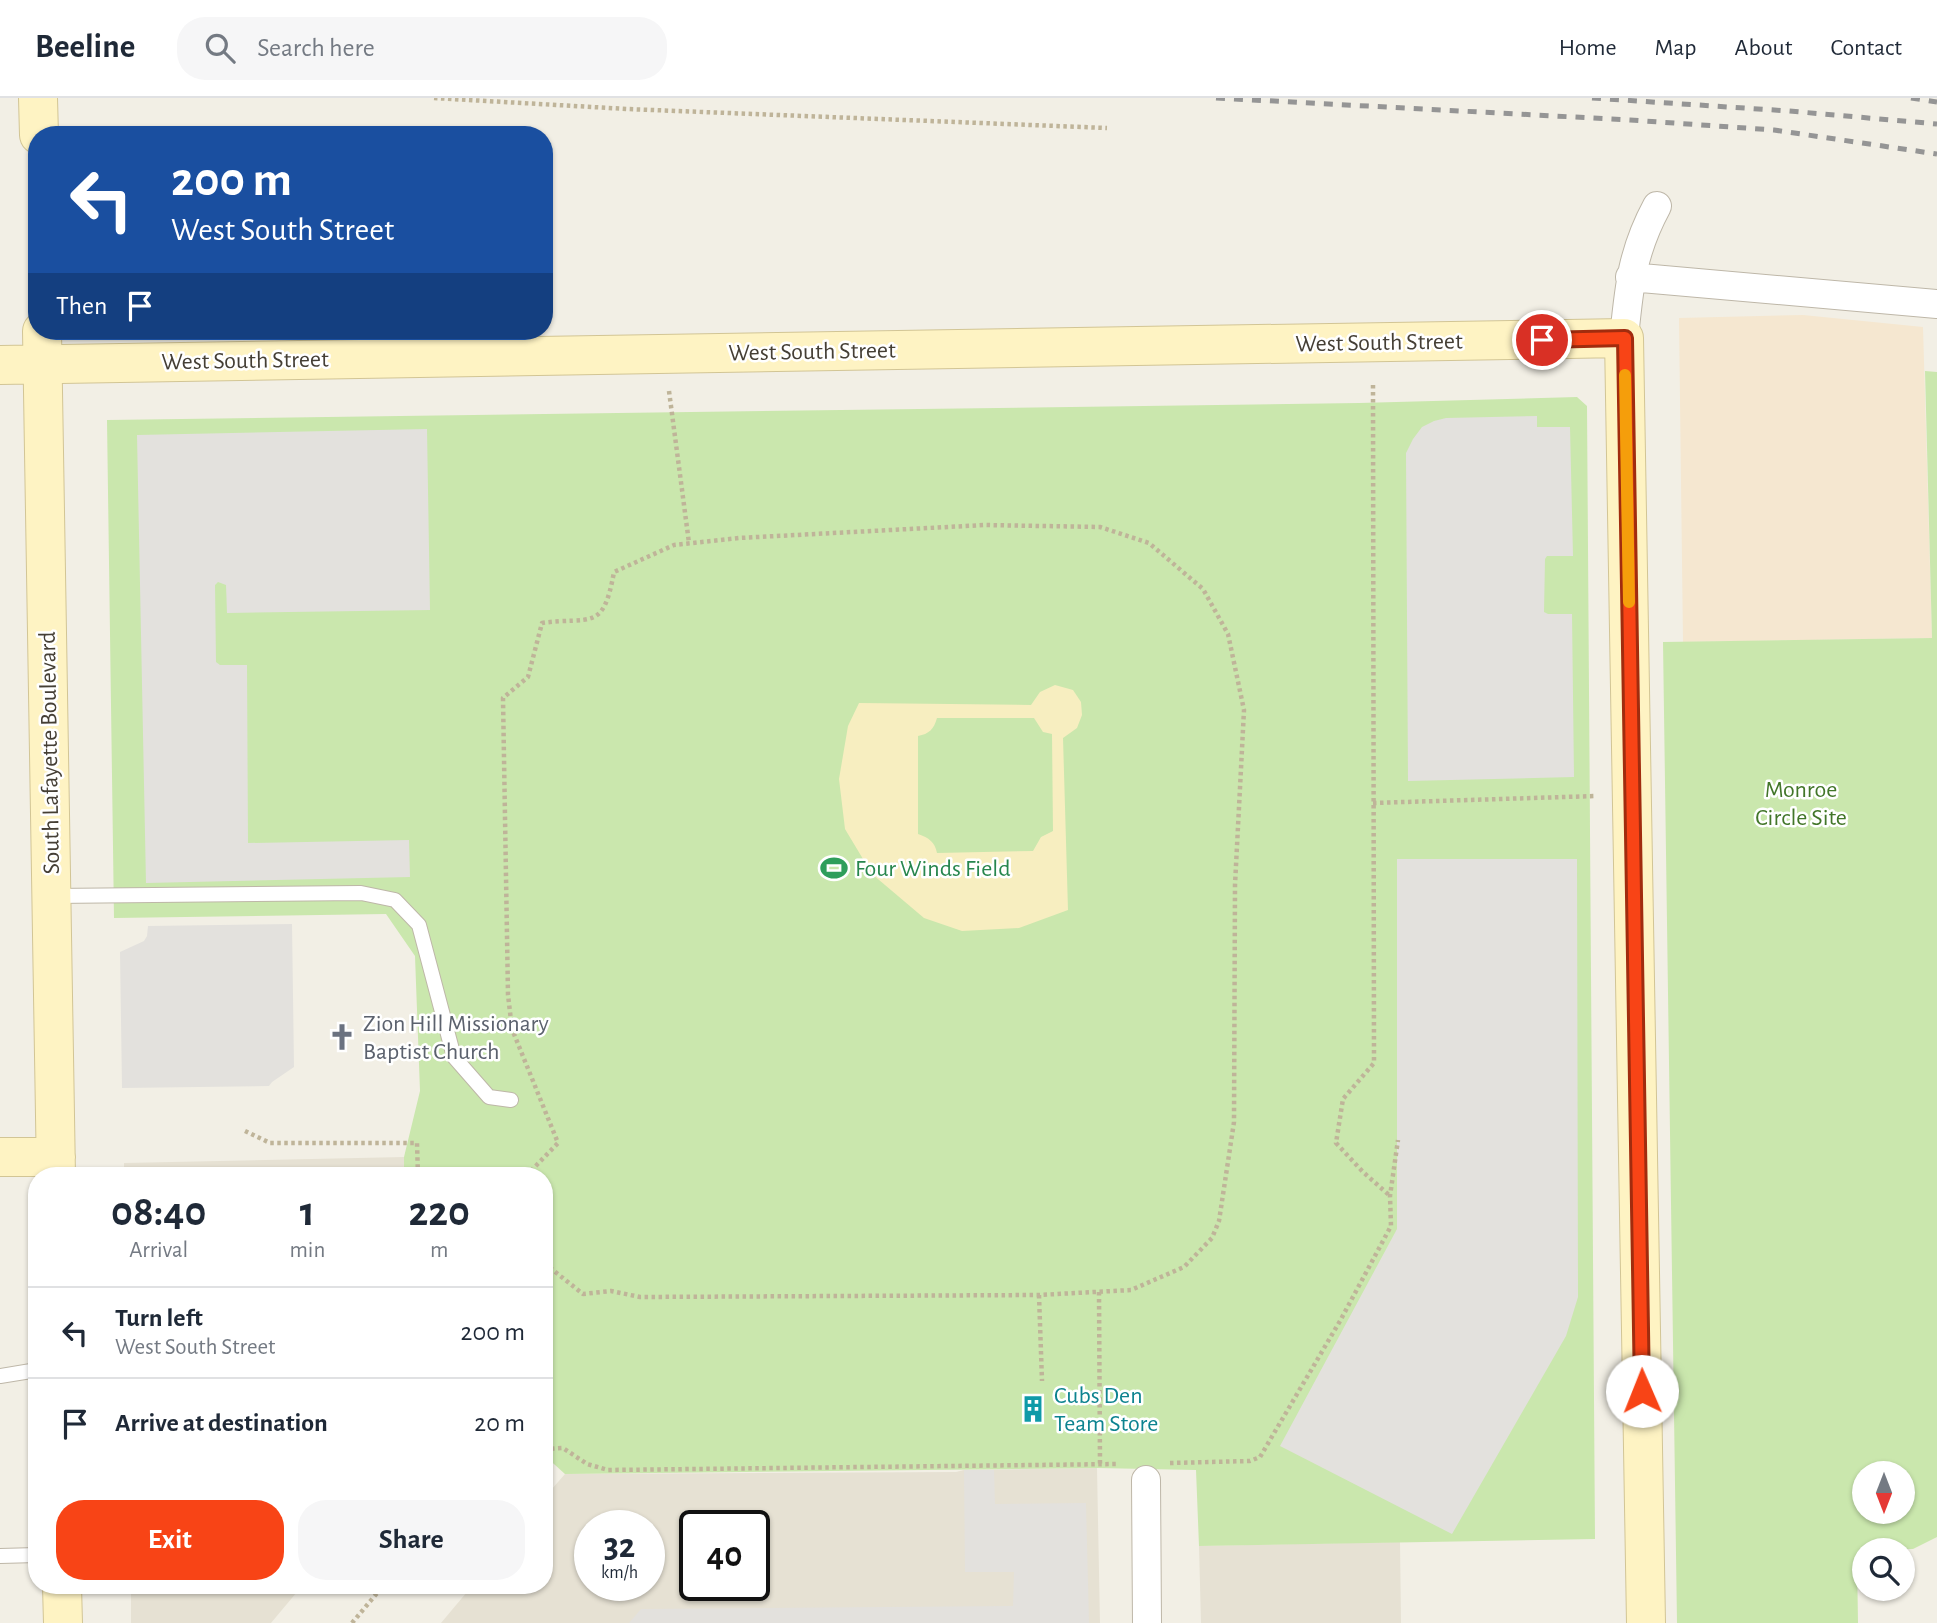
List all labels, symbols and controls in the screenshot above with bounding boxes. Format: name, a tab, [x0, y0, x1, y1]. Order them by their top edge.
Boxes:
search box	[177, 17, 667, 80]
icon: search	[201, 29, 239, 67]
text: Beeline	[35, 31, 135, 64]
text: Search here	[257, 35, 375, 61]
text: Home	[1559, 36, 1617, 60]
text: Map	[1655, 36, 1697, 60]
text: About	[1735, 36, 1792, 60]
text: Contact	[1830, 36, 1902, 60]
icon: left	[56, 154, 147, 245]
text: 200 m	[171, 156, 292, 205]
text: West South Street	[171, 214, 394, 246]
icon: arrive	[121, 287, 159, 325]
text: Then	[56, 293, 107, 319]
pin	[1512, 310, 1572, 370]
icon: arrive	[1523, 321, 1561, 359]
street label: West South Street	[1295, 330, 1463, 356]
street label: West South Street	[728, 339, 896, 365]
street label: West South Street	[161, 348, 329, 374]
street label: South Lafayette Boulevard	[36, 631, 64, 875]
park label: Monroe Circle Site	[1755, 778, 1847, 830]
sports icon: Four Winds Field	[819, 853, 849, 883]
place label: Four Winds Field	[855, 857, 1011, 881]
place label: Zion Hill Missionary Baptist Church	[363, 1012, 549, 1064]
church icon: Zion Hill Missionary Baptist Church	[327, 1022, 357, 1052]
text: 08:40	[111, 1191, 206, 1233]
text: 1	[300, 1191, 315, 1233]
text: 220	[408, 1191, 470, 1233]
text: Arrival	[129, 1239, 188, 1262]
text: min	[289, 1239, 325, 1262]
text: m	[430, 1239, 448, 1262]
text: Turn left	[115, 1305, 203, 1331]
icon: left	[56, 1314, 94, 1352]
text: 200 m	[461, 1319, 525, 1345]
text: West South Street	[115, 1336, 275, 1359]
position arrow	[1605, 1354, 1679, 1428]
place label: Cubs Den Team Store	[1054, 1384, 1158, 1436]
building icon: Cubs Den Team Store	[1018, 1394, 1048, 1424]
icon: arrive	[56, 1405, 94, 1443]
text: Arrive at destination	[115, 1410, 328, 1436]
text: 20 m	[474, 1410, 525, 1436]
north arrow	[1852, 1461, 1914, 1524]
map controls	[1852, 1461, 1915, 1601]
button: Exit	[56, 1500, 284, 1580]
button: Share	[298, 1500, 525, 1580]
speed limit sign: 40	[679, 1510, 770, 1601]
text: 32	[604, 1529, 635, 1564]
button: search	[1852, 1538, 1915, 1601]
text: km/h	[601, 1564, 638, 1582]

